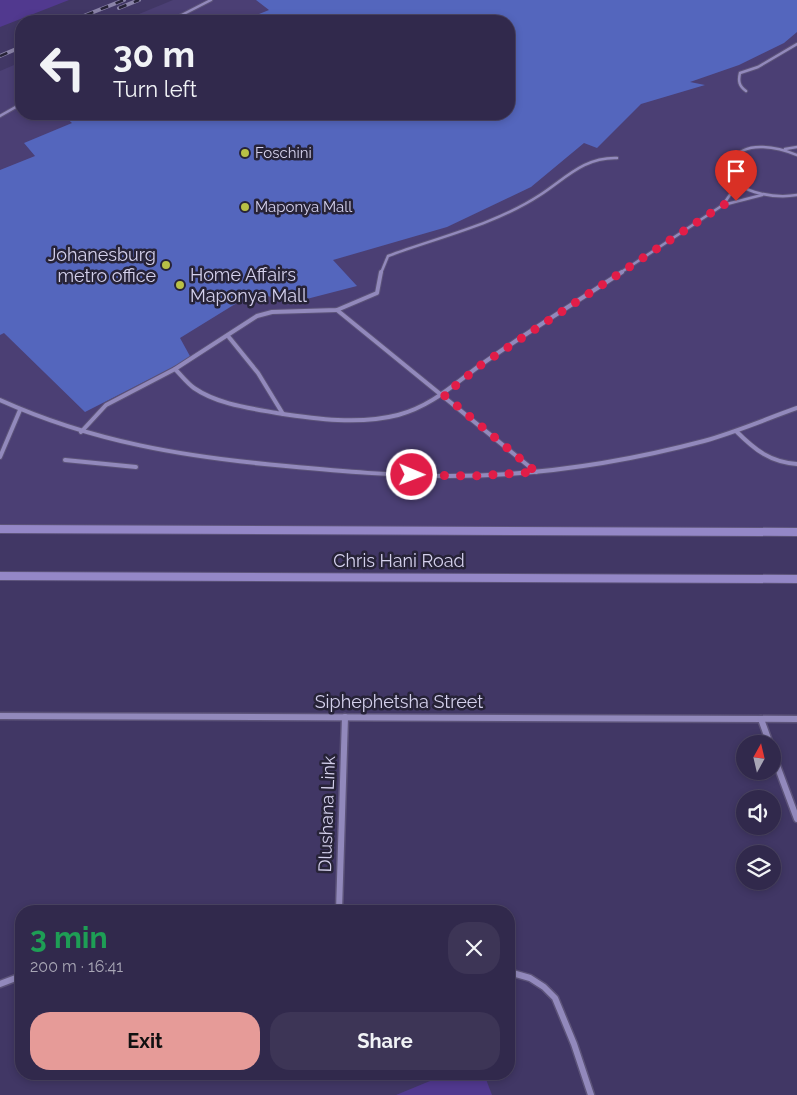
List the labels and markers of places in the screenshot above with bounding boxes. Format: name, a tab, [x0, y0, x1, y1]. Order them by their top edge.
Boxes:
place label: Foschini	[255, 144, 312, 162]
marker: Foschini	[239, 147, 251, 159]
pin	[715, 150, 757, 201]
place label: Maponya Mall	[255, 198, 353, 216]
marker: Maponya Mall	[239, 201, 251, 213]
place label: Johanesburg metro office	[48, 244, 156, 286]
marker: Johanesburg metro office	[160, 259, 172, 271]
place label: Home Affairs Maponya Mall	[190, 264, 307, 306]
marker: Home Affairs Maponya Mall	[174, 279, 186, 291]

